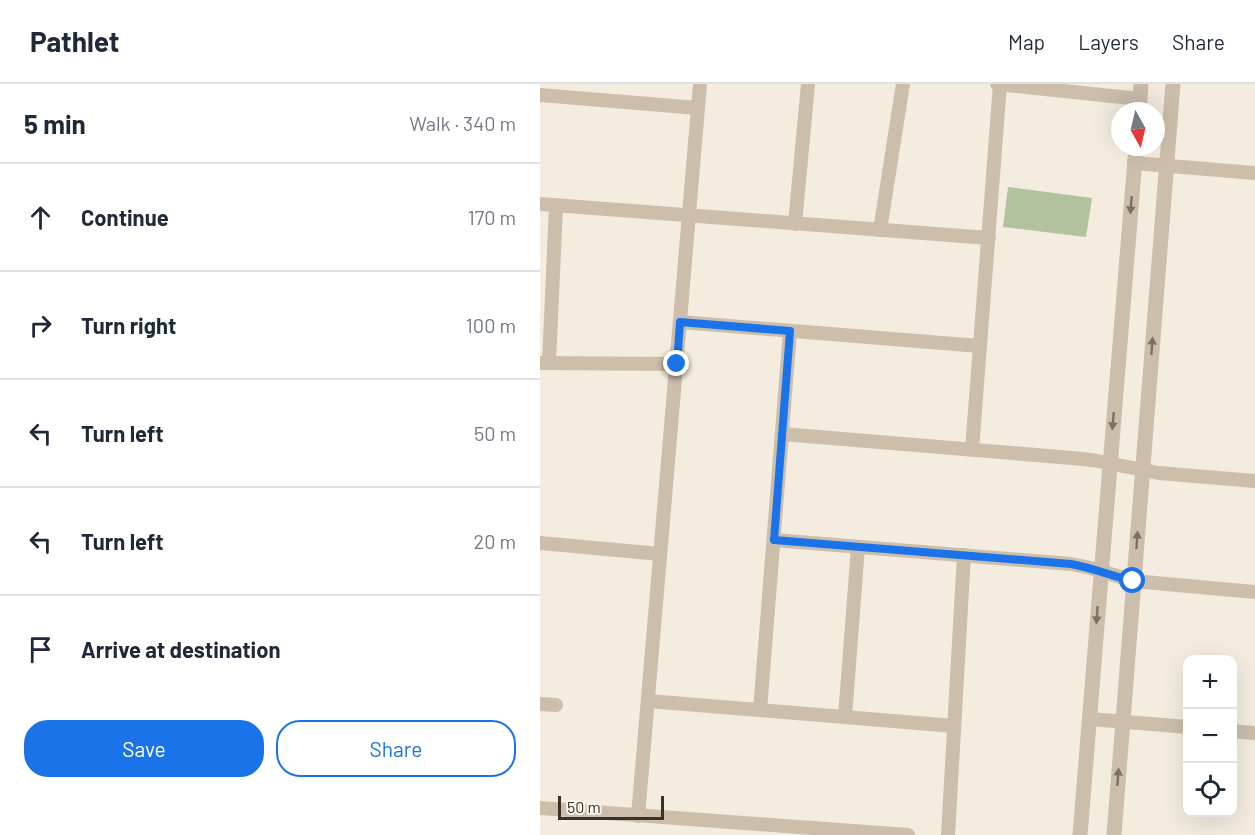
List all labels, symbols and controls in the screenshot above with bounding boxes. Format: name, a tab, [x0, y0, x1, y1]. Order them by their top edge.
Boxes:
text: Pathlet	[30, 24, 119, 58]
text: Map	[1008, 29, 1045, 54]
text: Layers	[1078, 29, 1139, 54]
text: Share	[1172, 29, 1225, 54]
north arrow	[1111, 102, 1165, 156]
text: 5 min	[24, 108, 86, 139]
text: Walk · 340 m	[409, 111, 516, 135]
one-way arrow	[1126, 196, 1136, 215]
icon: ahead	[24, 201, 57, 234]
text: Continue	[81, 204, 169, 230]
text: 170 m	[468, 205, 516, 229]
icon: right	[24, 309, 57, 342]
text: Turn right	[81, 312, 176, 338]
text: 100 m	[466, 313, 516, 337]
one-way arrow	[1147, 336, 1156, 355]
route end	[663, 350, 689, 376]
one-way arrow	[1109, 411, 1118, 430]
icon: left	[24, 417, 57, 450]
text: Turn left	[81, 420, 164, 446]
text: 50 m	[474, 421, 516, 445]
icon: left	[24, 525, 57, 558]
text: Turn left	[81, 528, 164, 554]
text: 20 m	[473, 529, 516, 553]
one-way arrow	[1132, 531, 1141, 550]
route start	[1119, 567, 1145, 593]
one-way arrow	[1093, 605, 1102, 624]
icon: arrive	[24, 633, 57, 666]
text: Arrive at destination	[81, 636, 280, 662]
map controls	[1183, 655, 1237, 817]
button: +	[1183, 655, 1237, 709]
button: −	[1183, 709, 1237, 763]
button: Save	[24, 720, 264, 777]
button: Share	[276, 720, 516, 777]
button: locate	[1183, 763, 1237, 817]
one-way arrow	[1114, 767, 1123, 786]
scale bar	[558, 793, 664, 820]
text: 50 m	[567, 797, 601, 816]

